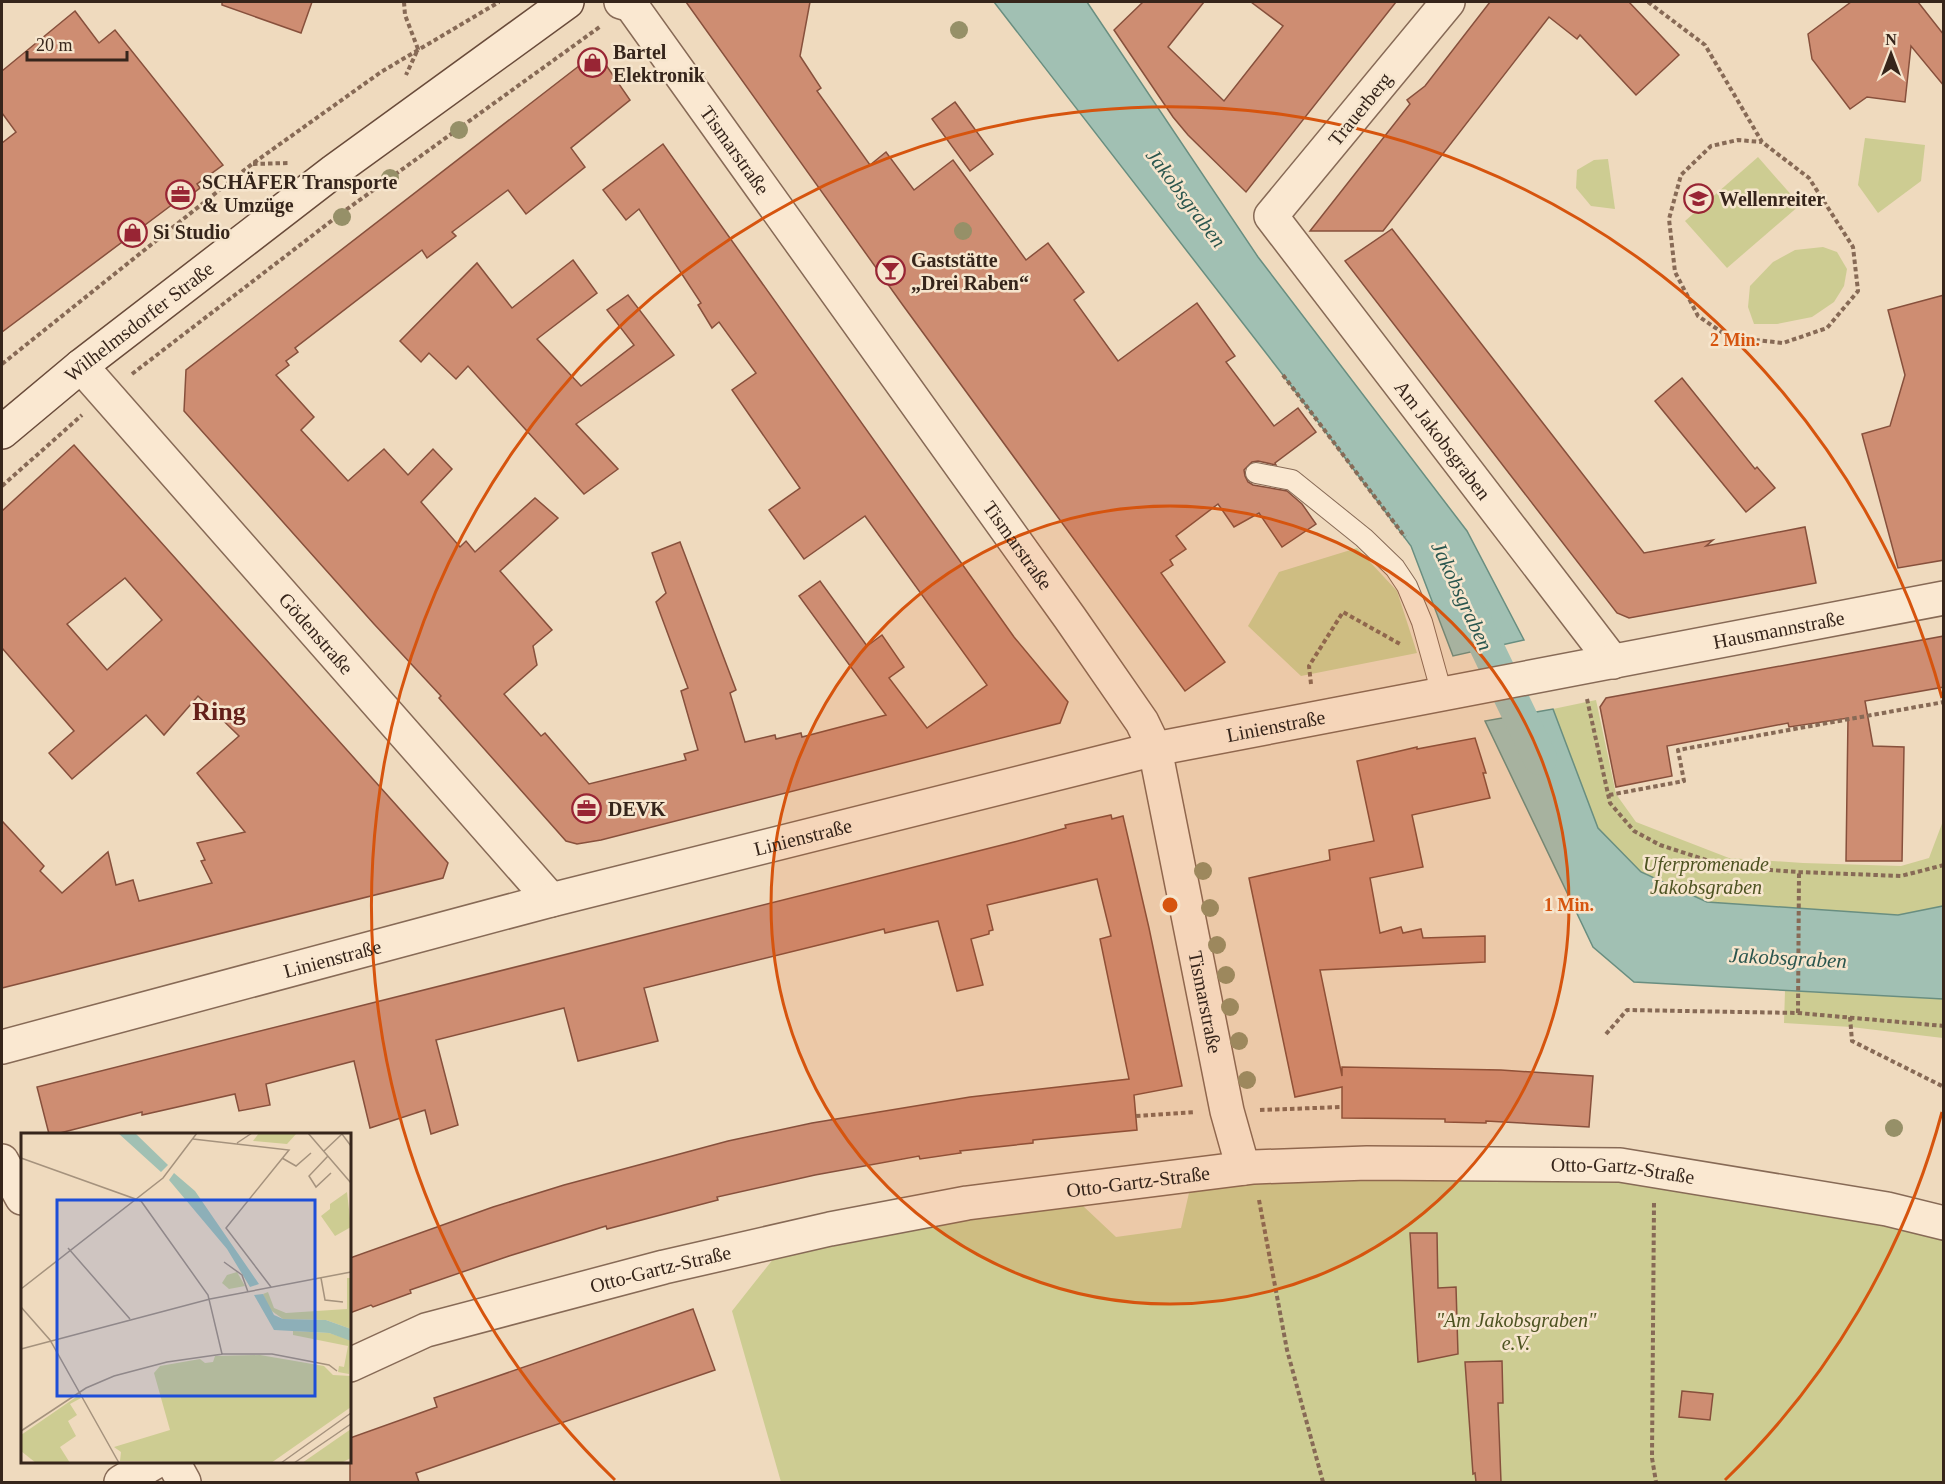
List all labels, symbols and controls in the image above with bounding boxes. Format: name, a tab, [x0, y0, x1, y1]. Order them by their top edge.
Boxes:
scale bar	[27, 24, 128, 62]
north arrow	[1861, 24, 1921, 84]
text: N	[1885, 31, 1897, 48]
text: 20 m	[36, 35, 73, 55]
place label: Bartel Elektronik	[613, 41, 706, 86]
shop icon: Bartel Elektronik	[576, 47, 608, 79]
street label: Trauerberg	[1324, 68, 1397, 151]
street label: Tismarstraße	[696, 102, 774, 199]
water label: Jakobsgraben	[1141, 144, 1231, 252]
place label: SCHÄFER Transporte & Umzüge	[202, 171, 398, 217]
office icon: SCHÄFER Transporte & Umzüge	[165, 178, 197, 210]
school or university icon: Wellenreiter	[1682, 183, 1714, 215]
place label: Wellenreiter	[1719, 188, 1825, 210]
shop icon: Si Studio	[116, 216, 148, 248]
place label: Si Studio	[153, 221, 230, 243]
place label: Gaststätte „Drei Raben“	[911, 249, 1029, 294]
bar icon: Gaststätte „Drei Raben“	[874, 255, 906, 287]
street label: Wilhelmsdorfer Straße	[60, 257, 218, 386]
text: 2 Min.	[1710, 330, 1760, 350]
street label: Am Jakobsgraben	[1390, 376, 1495, 504]
street label: Tismarstraße	[979, 497, 1057, 594]
water label: Jakobsgraben	[1426, 538, 1498, 654]
street label: Gödenstraße	[275, 588, 358, 679]
street label: Hausmannstraße	[1711, 606, 1846, 653]
district label: Ring	[192, 697, 246, 726]
street label: Linienstraße	[1225, 706, 1327, 746]
office icon: DEVK	[571, 793, 603, 825]
place label: DEVK	[608, 798, 666, 820]
street label: Linienstraße	[752, 814, 854, 860]
park label: Uferpromenade Jakobsgraben	[1643, 853, 1769, 899]
centre of rings	[1160, 895, 1180, 915]
text: 1 Min.	[1544, 895, 1594, 915]
street label: Linienstraße	[281, 935, 384, 982]
water label: Jakobsgraben	[1729, 943, 1847, 973]
street label: Tismarstraße	[1184, 949, 1226, 1055]
inset map	[21, 1133, 351, 1463]
street label: Otto-Gartz-Straße	[1551, 1153, 1696, 1188]
street label: Otto-Gartz-Straße	[1065, 1162, 1211, 1201]
street label: Otto-Gartz-Straße	[588, 1241, 733, 1297]
park label: "Am Jakobsgraben" e.V.	[1436, 1309, 1597, 1354]

